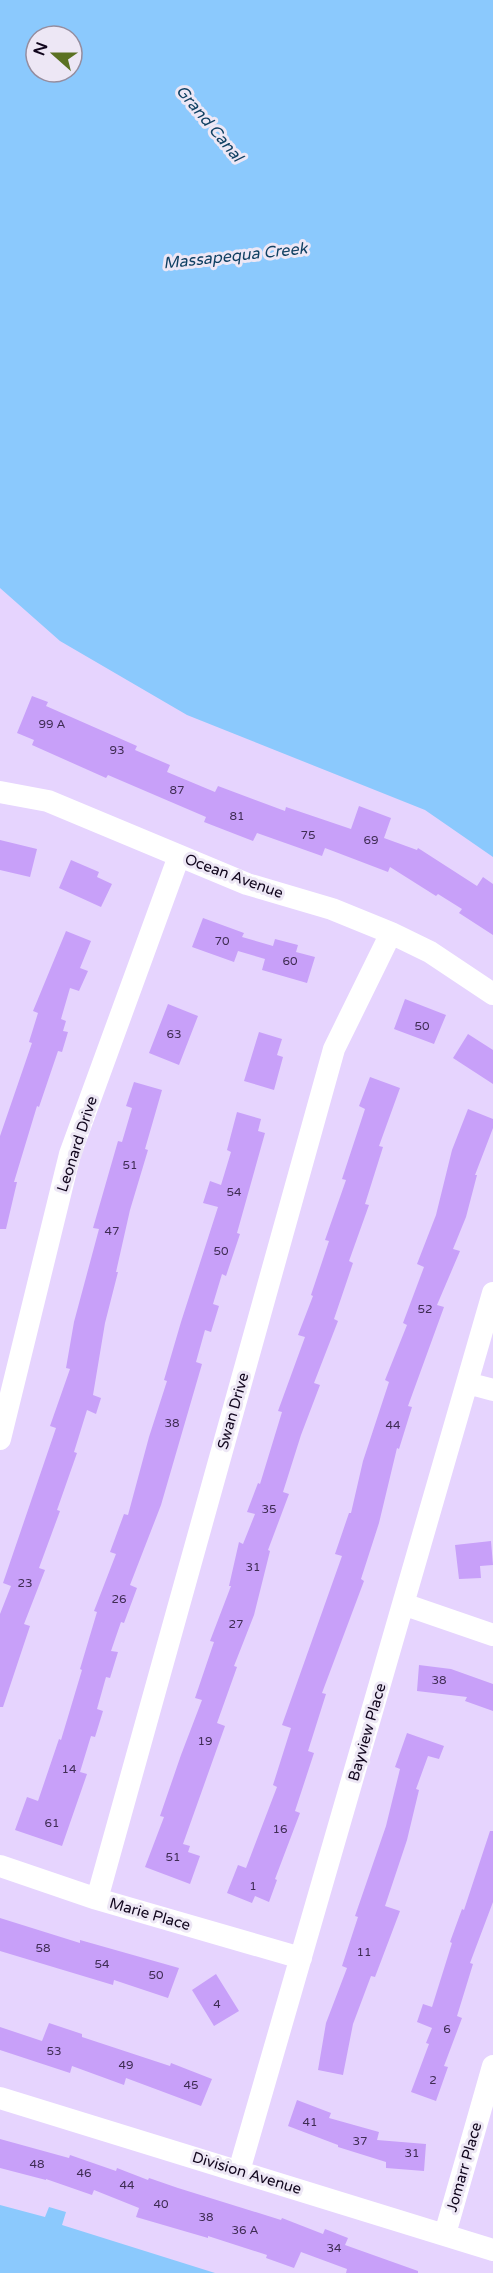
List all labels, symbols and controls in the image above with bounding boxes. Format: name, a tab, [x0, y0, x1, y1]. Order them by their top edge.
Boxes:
north arrow	[24, 24, 84, 84]
text: N	[29, 39, 53, 59]
water label: Grand Canal	[171, 81, 248, 168]
water label: Massapequa Creek	[162, 238, 309, 274]
house number: 99 A	[38, 717, 66, 731]
house number: 93	[109, 743, 125, 757]
house number: 87	[169, 783, 185, 797]
house number: 81	[229, 809, 245, 823]
house number: 75	[300, 828, 316, 842]
house number: 69	[363, 833, 379, 847]
street label: Ocean Avenue	[182, 850, 286, 902]
house number: 70	[214, 934, 230, 948]
house number: 60	[282, 954, 298, 968]
house number: 50	[414, 1019, 430, 1033]
house number: 63	[166, 1027, 182, 1041]
street label: Leonard Drive	[53, 1094, 101, 1194]
house number: 51	[122, 1158, 138, 1172]
house number: 54	[226, 1185, 242, 1199]
house number: 47	[104, 1224, 120, 1238]
house number: 50	[213, 1244, 229, 1258]
house number: 52	[417, 1302, 433, 1316]
street label: Swan Drive	[213, 1371, 253, 1451]
house number: 38	[164, 1416, 180, 1430]
house number: 44	[385, 1418, 401, 1432]
house number: 35	[261, 1502, 277, 1516]
house number: 31	[245, 1560, 261, 1574]
house number: 23	[17, 1576, 33, 1590]
house number: 26	[111, 1592, 127, 1606]
house number: 27	[228, 1617, 244, 1631]
house number: 38	[431, 1673, 447, 1687]
street label: Bayview Place	[344, 1681, 390, 1783]
house number: 19	[197, 1734, 213, 1748]
house number: 14	[61, 1762, 77, 1776]
house number: 61	[44, 1816, 60, 1830]
house number: 16	[272, 1822, 288, 1836]
house number: 51	[165, 1850, 181, 1864]
house number: 1	[249, 1879, 257, 1893]
street label: Marie Place	[107, 1894, 193, 1934]
house number: 58	[35, 1941, 51, 1955]
house number: 11	[356, 1945, 372, 1959]
house number: 54	[94, 1957, 110, 1971]
house number: 50	[148, 1968, 164, 1982]
house number: 4	[213, 1997, 221, 2011]
house number: 6	[443, 2022, 451, 2036]
house number: 53	[46, 2044, 62, 2058]
house number: 49	[118, 2058, 134, 2072]
house number: 2	[429, 2073, 437, 2087]
house number: 45	[183, 2078, 199, 2092]
house number: 41	[302, 2115, 318, 2129]
street label: Jomarr Place	[443, 2120, 485, 2214]
house number: 37	[352, 2134, 368, 2148]
house number: 31	[404, 2146, 420, 2160]
street label: Division Avenue	[190, 2148, 304, 2198]
house number: 48	[29, 2157, 45, 2171]
house number: 46	[76, 2166, 92, 2180]
house number: 44	[119, 2178, 135, 2192]
house number: 40	[153, 2197, 169, 2211]
house number: 38	[198, 2210, 214, 2224]
house number: 36 A	[231, 2223, 259, 2237]
house number: 34	[326, 2241, 342, 2255]

